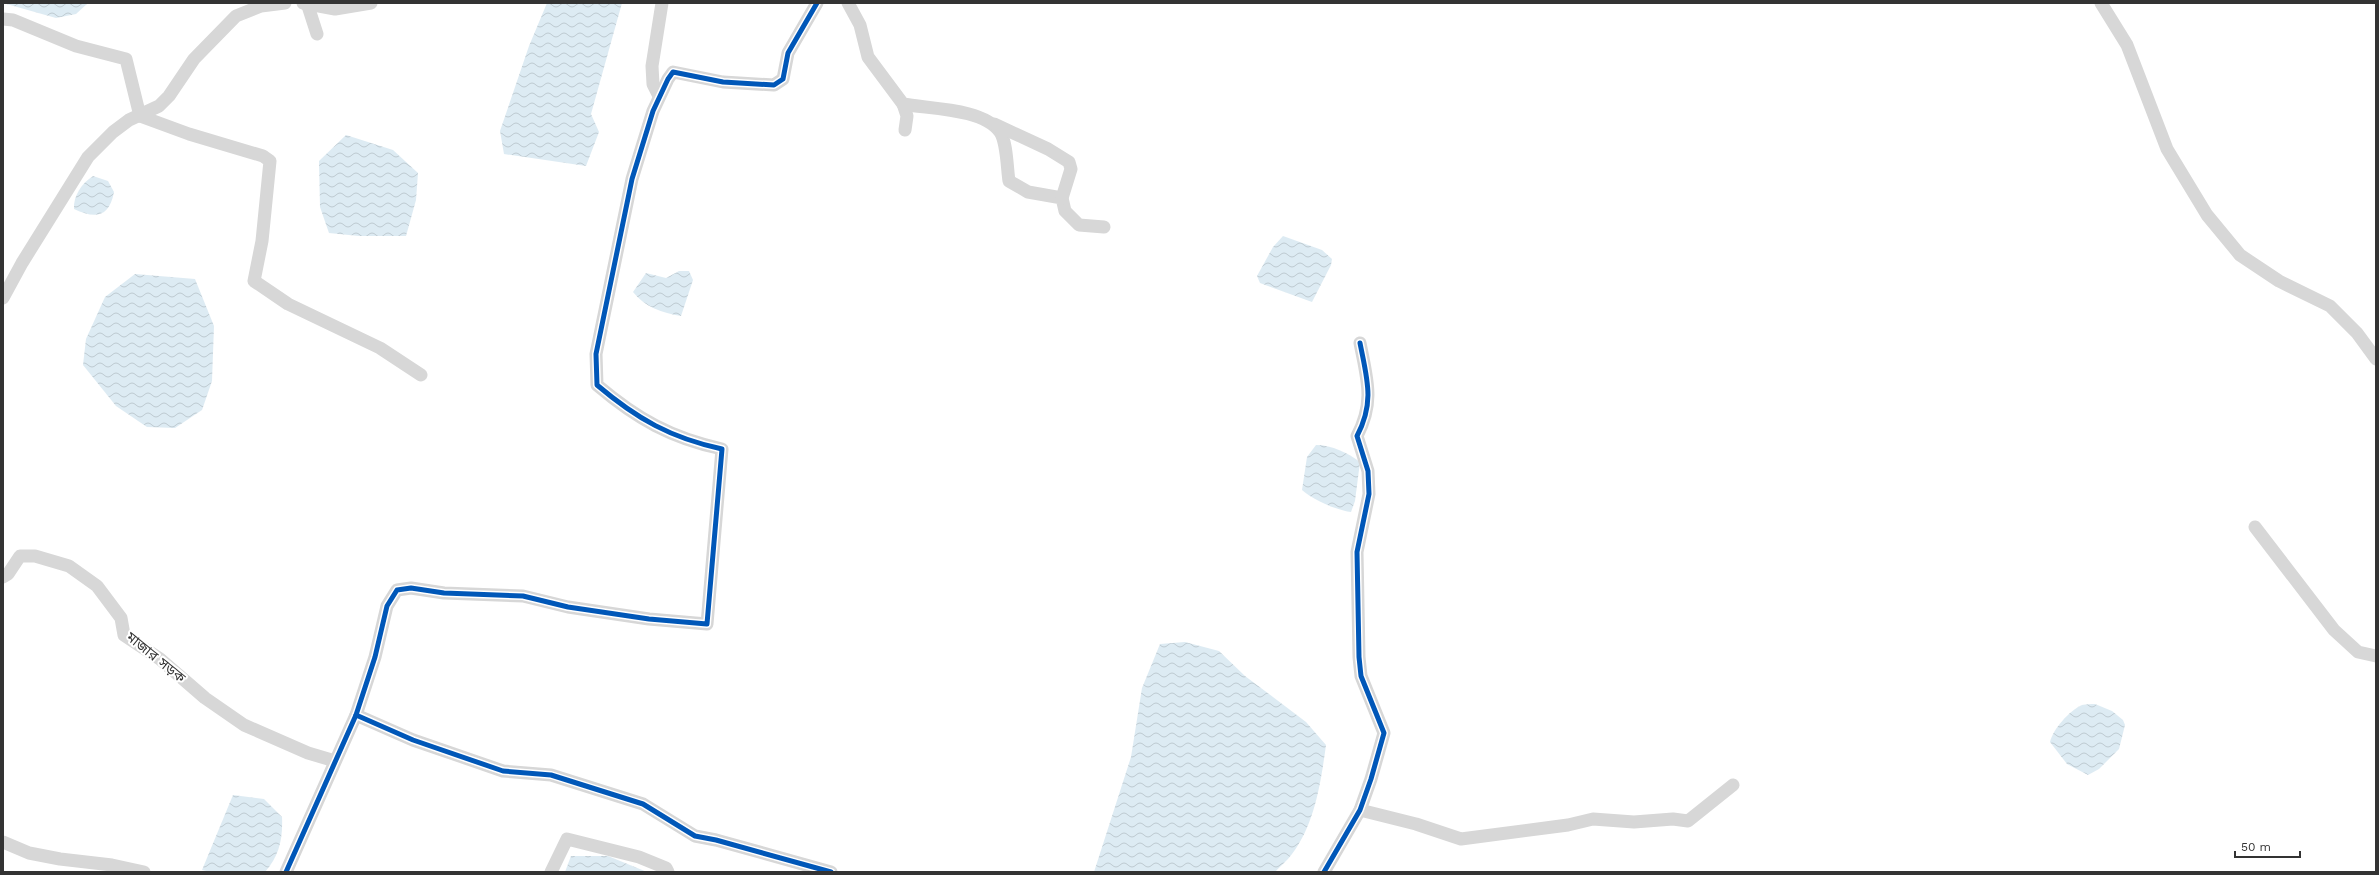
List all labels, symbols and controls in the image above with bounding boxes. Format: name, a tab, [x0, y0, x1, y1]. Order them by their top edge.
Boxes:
street label: মাজার সড়ক	[123, 628, 189, 686]
scale bar	[2235, 833, 2300, 859]
text: 50 m	[2241, 840, 2271, 854]

